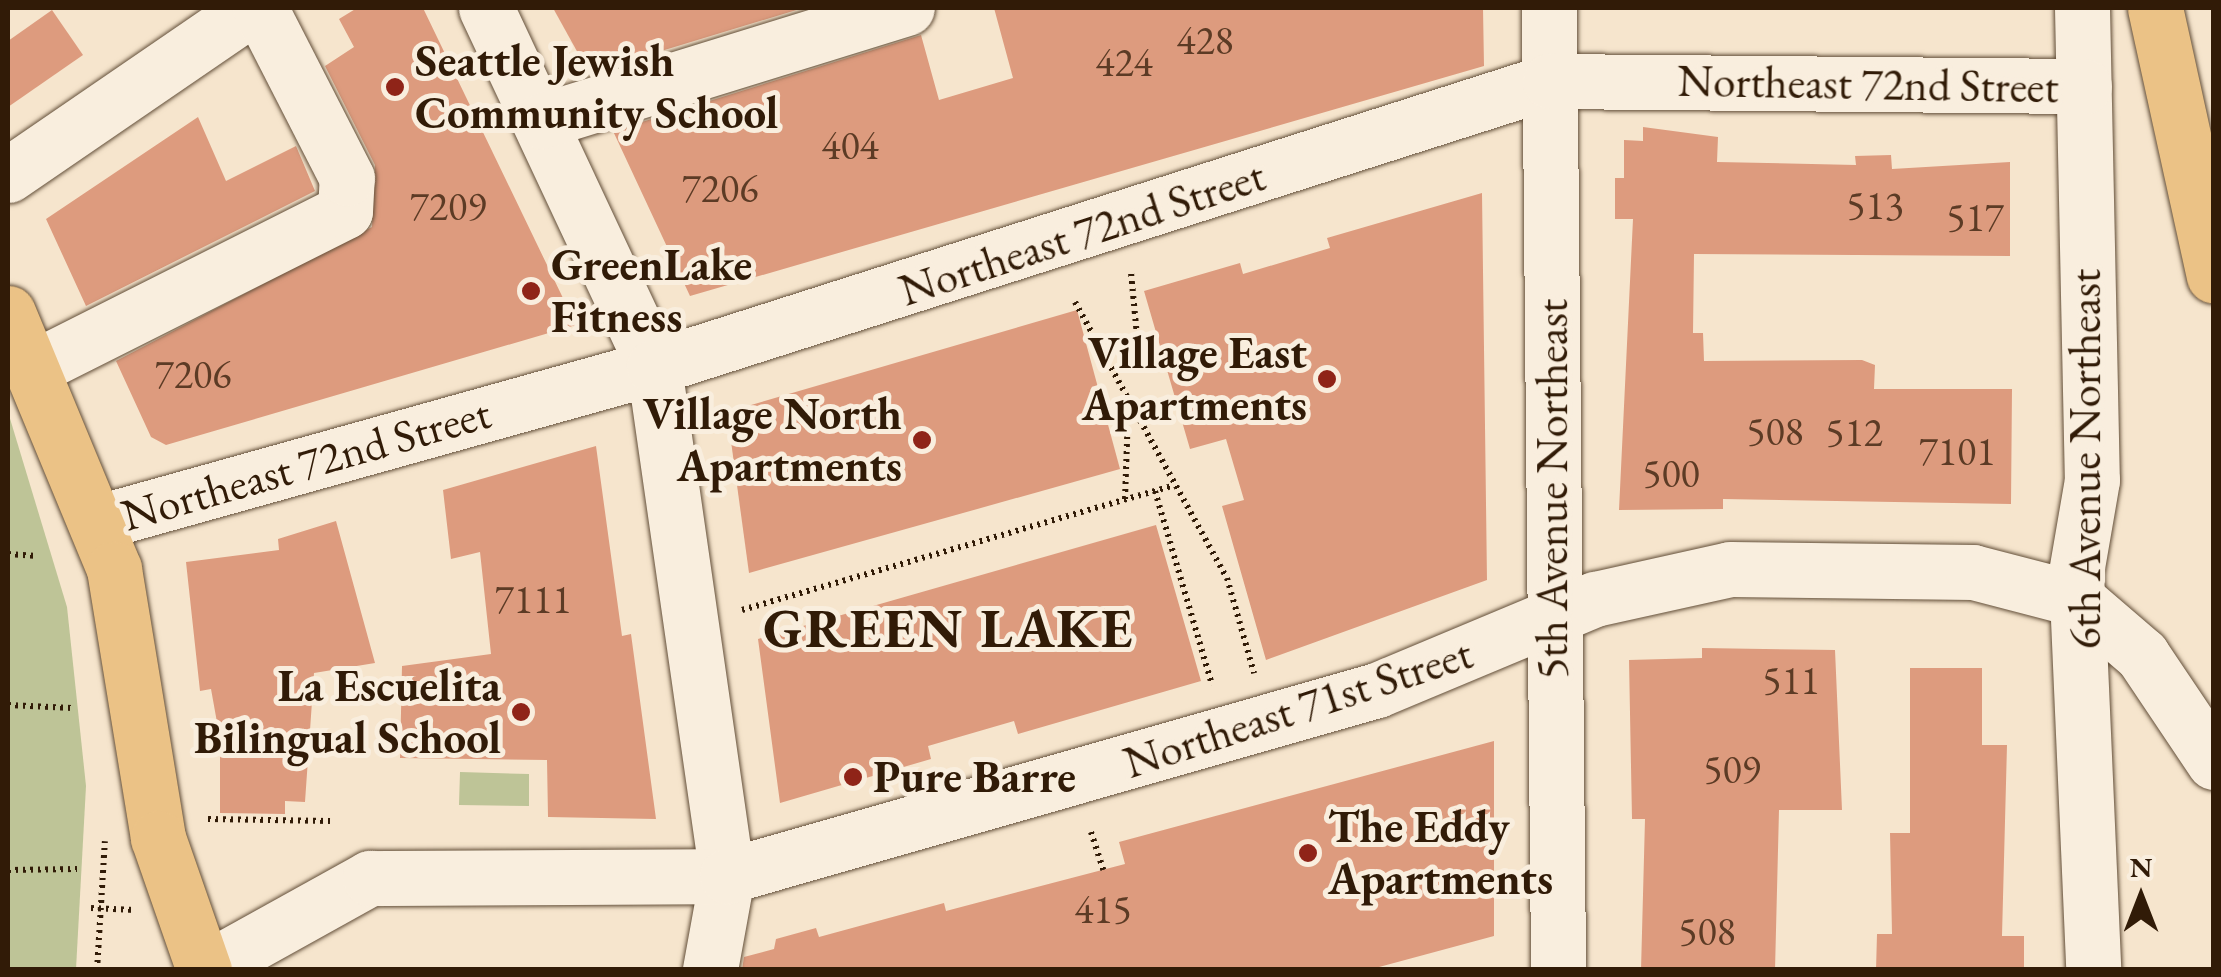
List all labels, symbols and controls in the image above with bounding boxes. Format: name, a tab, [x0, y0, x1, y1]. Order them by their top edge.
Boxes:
house number: 428	[1176, 16, 1234, 64]
place label: Seattle Jewish Community School	[415, 34, 778, 140]
house number: 424	[1095, 38, 1153, 86]
street label: Northeast 72nd Street	[1677, 54, 2059, 114]
marker: Seattle Jewish Community School	[384, 76, 406, 98]
house number: 404	[821, 121, 879, 169]
street label: Northeast 72nd Street	[892, 148, 1272, 318]
house number: 7206	[682, 164, 758, 212]
house number: 513	[1846, 181, 1904, 229]
house number: 7209	[410, 182, 486, 230]
house number: 517	[1946, 193, 2004, 241]
place label: GreenLake Fitness	[551, 238, 752, 344]
street label: 6th Avenue Northeast	[2058, 269, 2112, 649]
marker: GreenLake Fitness	[520, 280, 542, 302]
street label: 5th Avenue Northeast	[1525, 299, 1579, 679]
place label: Village East Apartments	[1082, 326, 1307, 432]
house number: 7206	[155, 350, 231, 398]
marker: Village East Apartments	[1316, 368, 1338, 390]
street label: Northeast 72nd Street	[115, 386, 497, 542]
place label: Village North Apartments	[643, 387, 902, 493]
house number: 508	[1746, 407, 1804, 455]
house number: 512	[1825, 408, 1883, 456]
house number: 7101	[1919, 427, 1995, 475]
marker: Village North Apartments	[911, 429, 933, 451]
house number: 500	[1642, 449, 1700, 497]
house number: 7111	[495, 575, 571, 623]
district label: GREEN LAKE	[763, 595, 1135, 661]
street label: Northeast 71st Street	[1117, 626, 1479, 790]
house number: 511	[1762, 656, 1820, 704]
place label: La Escuelita Bilingual School	[194, 659, 501, 765]
marker: La Escuelita Bilingual School	[510, 701, 532, 723]
house number: 509	[1703, 745, 1761, 793]
place label: Pure Barre	[873, 750, 1076, 804]
marker: Pure Barre	[842, 766, 864, 788]
place label: The Eddy Apartments	[1328, 800, 1553, 906]
marker: The Eddy Apartments	[1297, 842, 1319, 864]
north arrow	[2091, 847, 2191, 947]
text: N	[2130, 849, 2152, 885]
house number: 415	[1074, 885, 1132, 933]
house number: 508	[1678, 907, 1736, 955]

